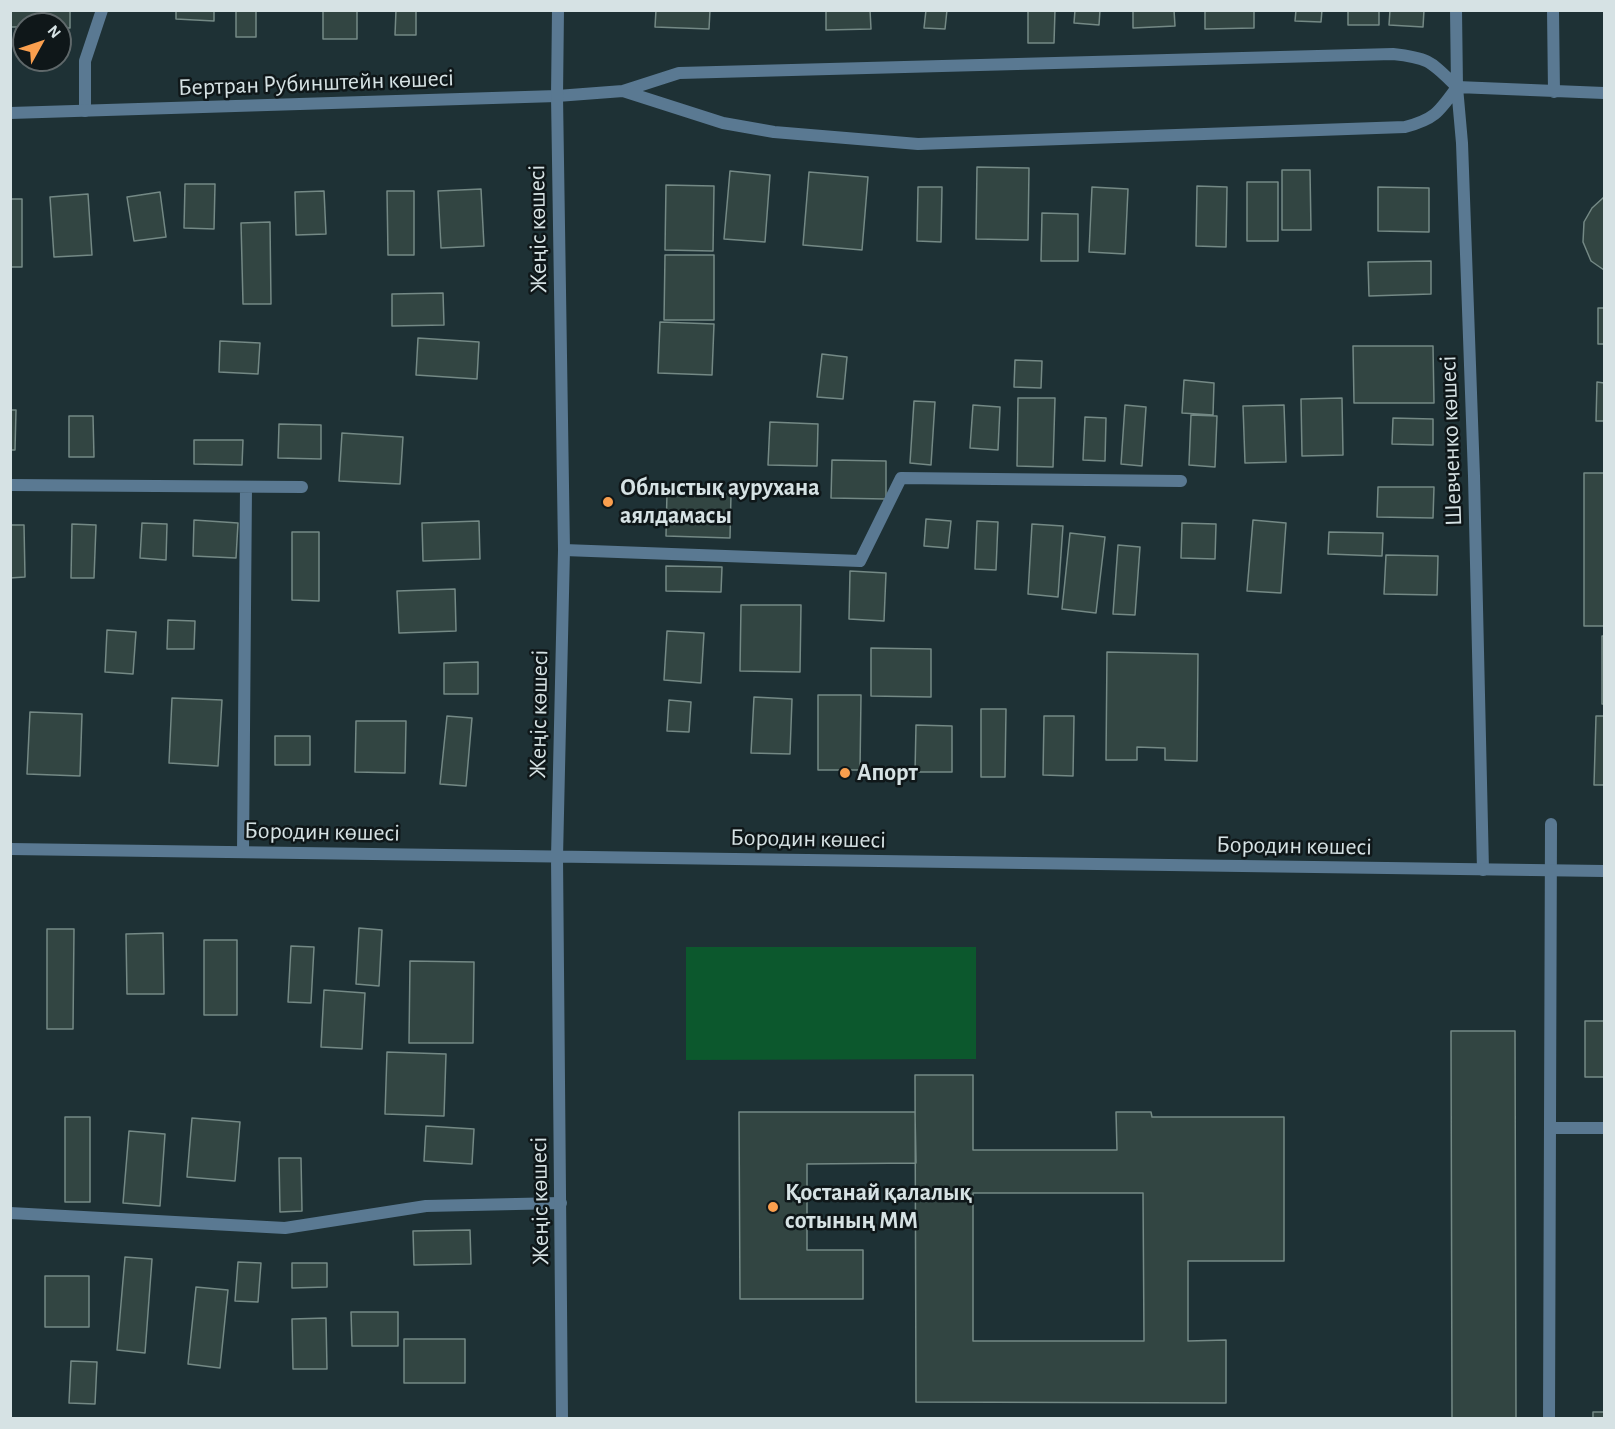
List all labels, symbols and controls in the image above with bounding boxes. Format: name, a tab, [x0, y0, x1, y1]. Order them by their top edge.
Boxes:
north arrow	[12, 12, 72, 72]
text: N	[45, 22, 64, 41]
street label: Бертран Рубинштейн көшесі	[178, 64, 454, 102]
street label: Жеңіс көшесі	[522, 164, 554, 294]
street label: Шевченко көшесі	[1434, 355, 1468, 527]
place label: Облыстық аурухана аялдамасы	[620, 474, 820, 530]
marker: Облыстық аурухана аялдамасы	[601, 495, 615, 509]
street label: Жеңіс көшесі	[523, 649, 555, 779]
place label: Апорт	[857, 759, 918, 787]
marker: Апорт	[838, 766, 852, 780]
street label: Бородин көшесі	[244, 816, 400, 848]
street label: Бородин көшесі	[730, 823, 886, 855]
street label: Бородин көшесі	[1216, 830, 1372, 862]
street label: Жеңіс көшесі	[524, 1136, 556, 1266]
place label: Қостанай қалалық сотының ММ	[785, 1179, 972, 1235]
marker: Қостанай қалалық сотының ММ	[766, 1200, 780, 1214]

